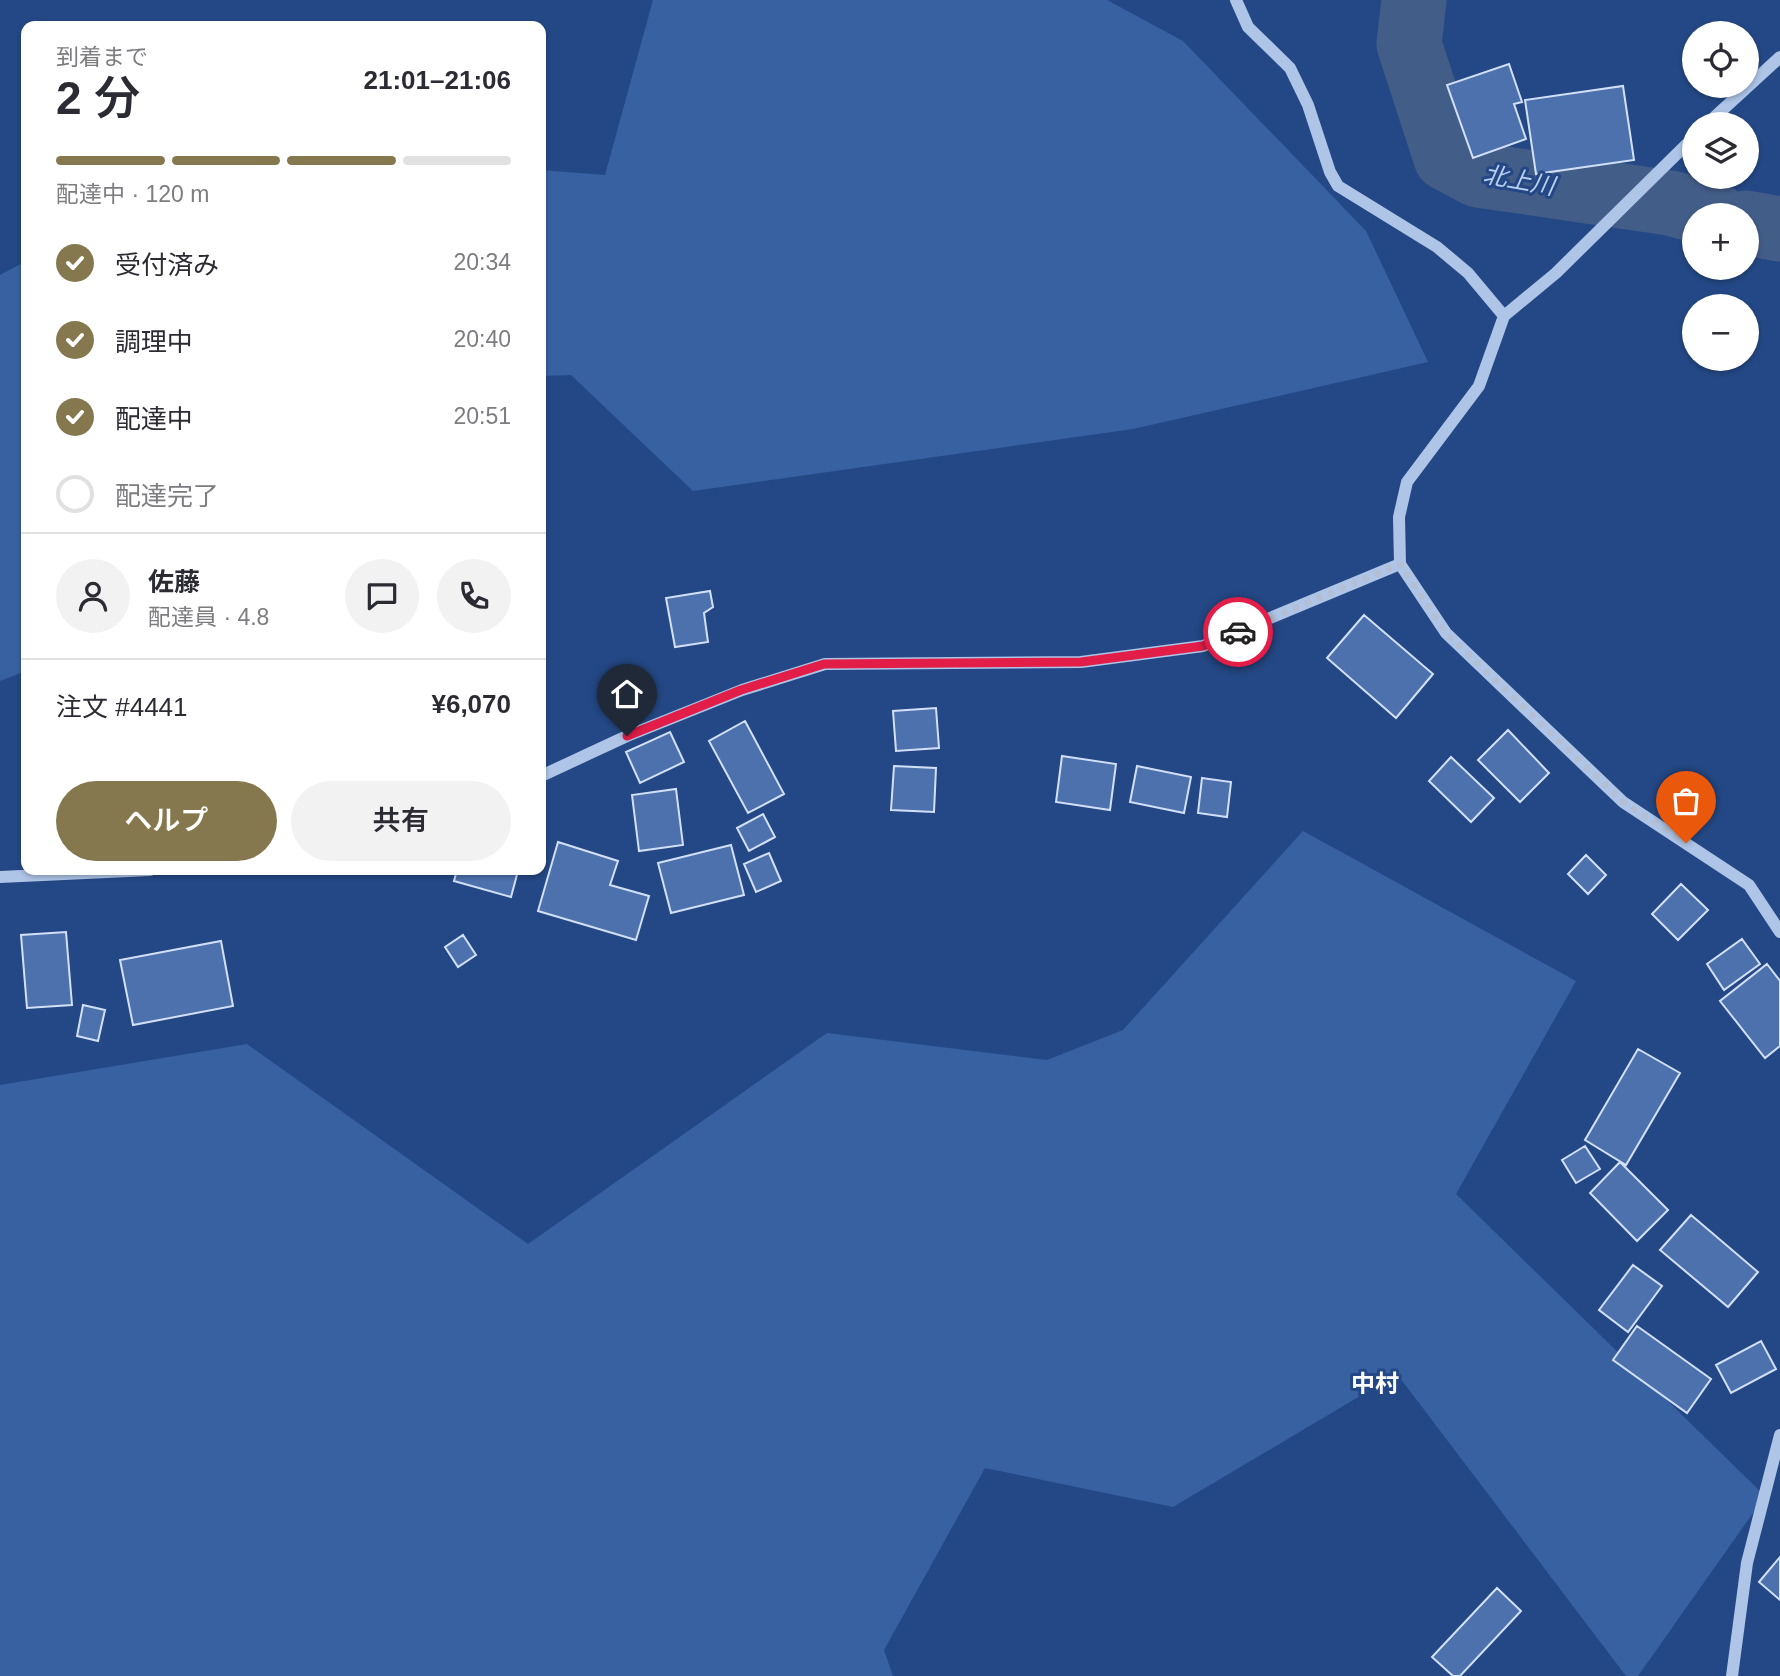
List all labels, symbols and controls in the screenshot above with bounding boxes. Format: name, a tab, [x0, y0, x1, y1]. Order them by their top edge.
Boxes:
map controls	[1682, 21, 1759, 371]
button: locate	[1682, 21, 1759, 98]
text: 到着まで	[56, 44, 148, 70]
text: 21:01–21:06	[364, 65, 511, 95]
text: 2 分	[56, 72, 140, 124]
button: layers	[1682, 112, 1759, 189]
water label: 北上川	[1481, 160, 1560, 200]
text: 配達中 · 120 m	[56, 181, 209, 207]
button: +	[1682, 203, 1759, 280]
icon: check	[56, 244, 94, 282]
text: 20:34	[453, 249, 511, 275]
text: 受付済み	[115, 250, 219, 280]
button: −	[1682, 294, 1759, 371]
icon: check	[56, 321, 94, 359]
text: 20:40	[453, 326, 511, 352]
text: 調理中	[115, 327, 193, 357]
icon: check	[56, 398, 94, 436]
text: 20:51	[453, 403, 511, 429]
text: 配達中	[115, 404, 193, 434]
text: 配達完了	[115, 481, 219, 511]
button: person	[56, 559, 130, 633]
button: chat	[345, 559, 419, 633]
button: phone	[437, 559, 511, 633]
text: 佐藤	[148, 567, 200, 597]
courier	[1203, 597, 1273, 667]
text: 配達員 · 4.8	[148, 604, 269, 630]
icon: car	[1219, 613, 1257, 651]
pin	[597, 664, 657, 736]
icon: home	[608, 675, 646, 713]
text: ¥6,070	[431, 689, 511, 719]
text: 注文 #4441	[56, 692, 188, 722]
pin	[1656, 771, 1716, 843]
button: ヘルプ	[56, 781, 277, 861]
button: 共有	[291, 781, 511, 861]
icon: bag	[1667, 782, 1705, 820]
district label: 中村	[1351, 1370, 1399, 1397]

